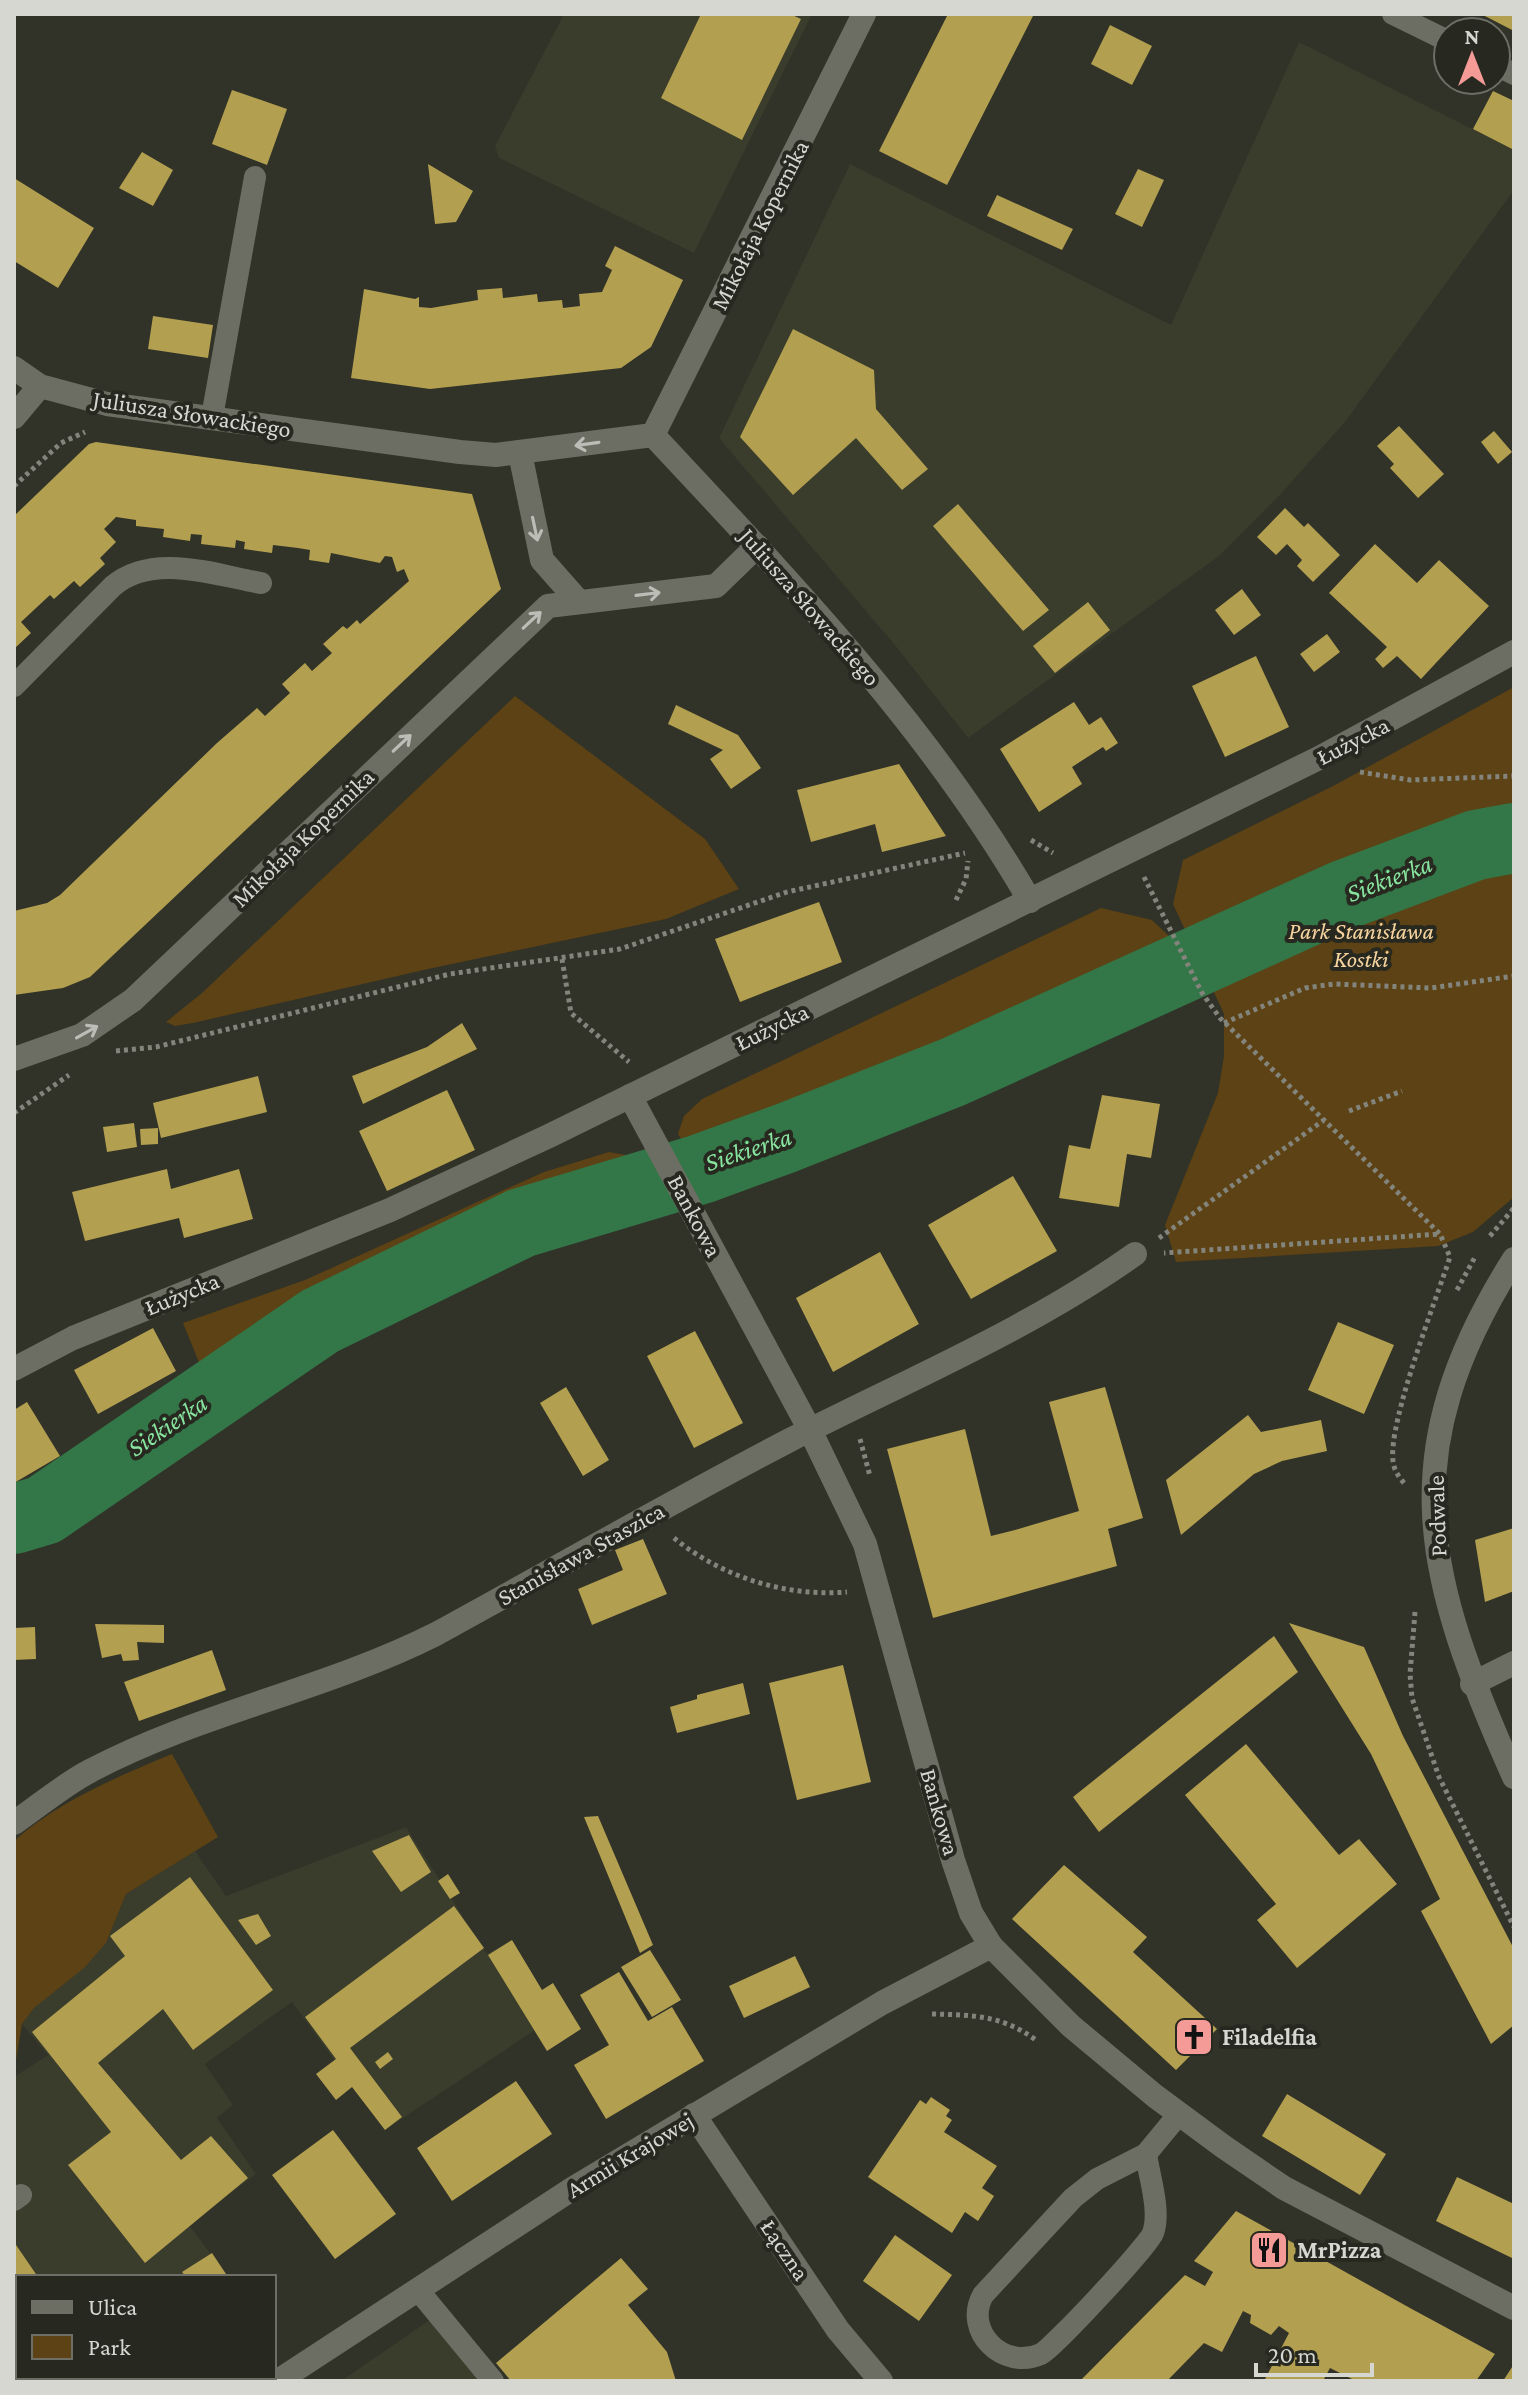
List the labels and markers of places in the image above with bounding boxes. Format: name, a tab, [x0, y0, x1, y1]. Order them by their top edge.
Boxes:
church icon: Filadelfia	[1173, 2016, 1215, 2058]
place label: Filadelfia	[1222, 2023, 1317, 2050]
restaurant icon: MrPizza	[1248, 2229, 1290, 2271]
place label: MrPizza	[1297, 2236, 1382, 2263]

